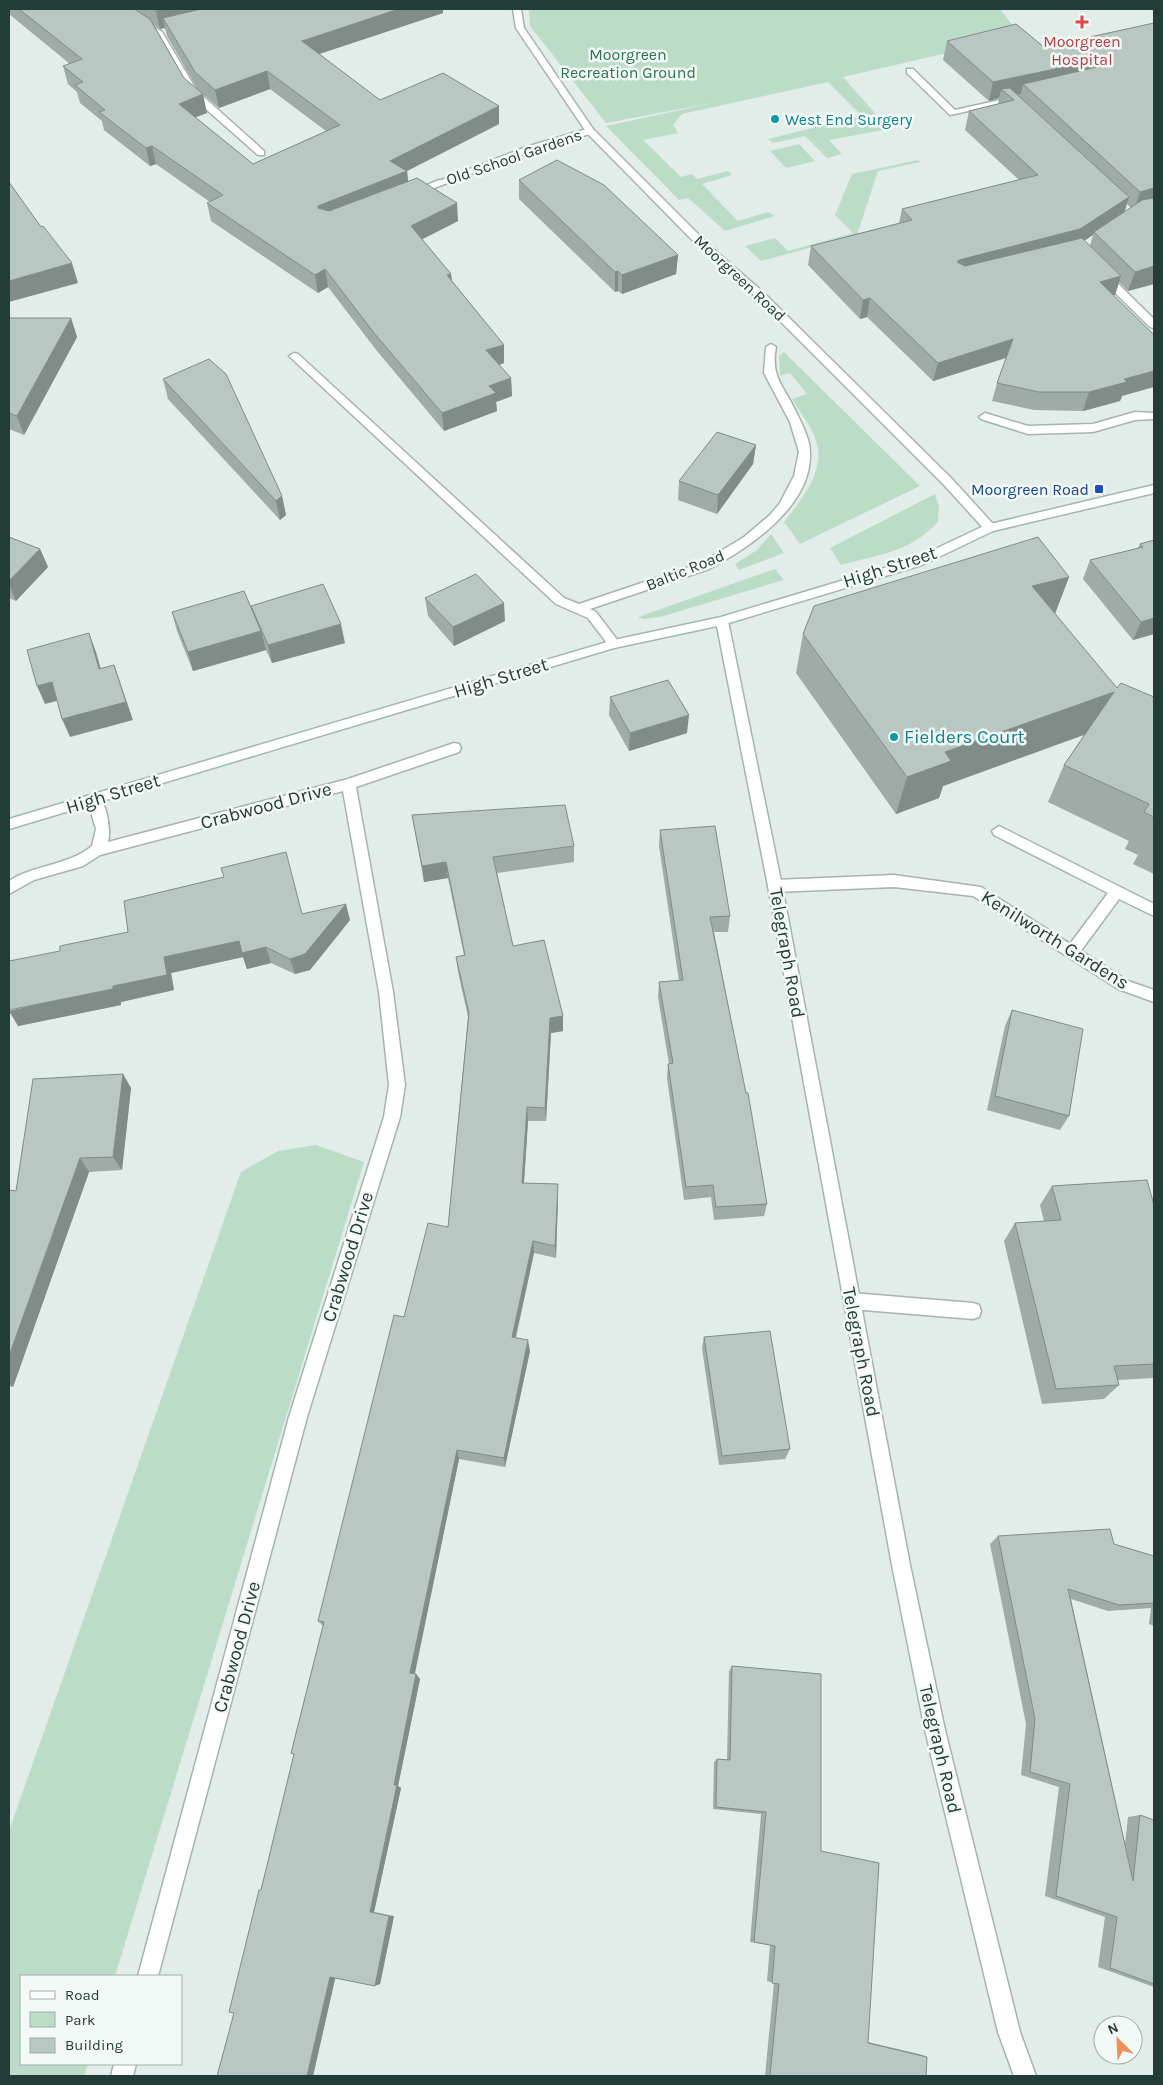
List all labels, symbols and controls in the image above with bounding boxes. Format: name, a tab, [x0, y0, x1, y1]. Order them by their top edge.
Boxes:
marker: Moorgreen Hospital	[1075, 15, 1089, 29]
place label: Moorgreen Hospital	[1043, 32, 1121, 69]
park label: Moorgreen Recreation Ground	[560, 45, 696, 82]
place label: West End Surgery	[785, 110, 913, 129]
marker: West End Surgery	[769, 113, 781, 125]
street label: Old School Gardens	[444, 125, 584, 189]
street label: Moorgreen Road	[690, 231, 790, 325]
place label: Moorgreen Road	[971, 480, 1089, 499]
marker: Moorgreen Road	[1093, 483, 1105, 495]
street label: High Street	[840, 542, 940, 592]
street label: Baltic Road	[643, 546, 727, 594]
street label: High Street	[451, 653, 551, 703]
place label: Fielders Court	[904, 726, 1025, 748]
marker: Fielders Court	[888, 731, 900, 743]
street label: High Street	[63, 769, 163, 819]
street label: Crabwood Drive	[198, 778, 334, 834]
street label: Telegraph Road	[765, 886, 809, 1020]
street label: Kenilworth Gardens	[977, 886, 1133, 994]
street label: Crabwood Drive	[318, 1189, 378, 1325]
street label: Telegraph Road	[838, 1285, 884, 1419]
street label: Crabwood Drive	[209, 1579, 265, 1715]
street label: Telegraph Road	[914, 1682, 966, 1816]
legend	[20, 1975, 182, 2065]
text: Road	[65, 1986, 100, 2004]
text: Park	[65, 2011, 95, 2029]
north arrow	[1093, 2015, 1143, 2065]
text: N	[1105, 2019, 1121, 2038]
text: Building	[65, 2036, 123, 2054]

